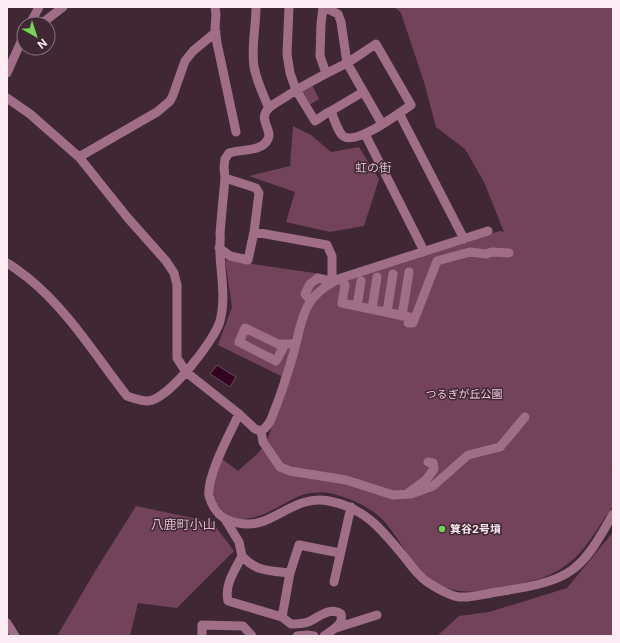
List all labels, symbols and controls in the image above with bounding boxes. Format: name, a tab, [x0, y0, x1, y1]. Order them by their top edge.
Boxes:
north arrow	[16, 16, 56, 56]
text: N	[35, 36, 50, 52]
district label: 虹の街	[355, 160, 391, 175]
park label: つるぎが丘公園	[426, 387, 503, 401]
district label: 八鹿町小山	[150, 516, 216, 532]
place label: 箕谷2号墳	[450, 522, 501, 536]
marker: 箕谷2号墳	[437, 524, 447, 534]

